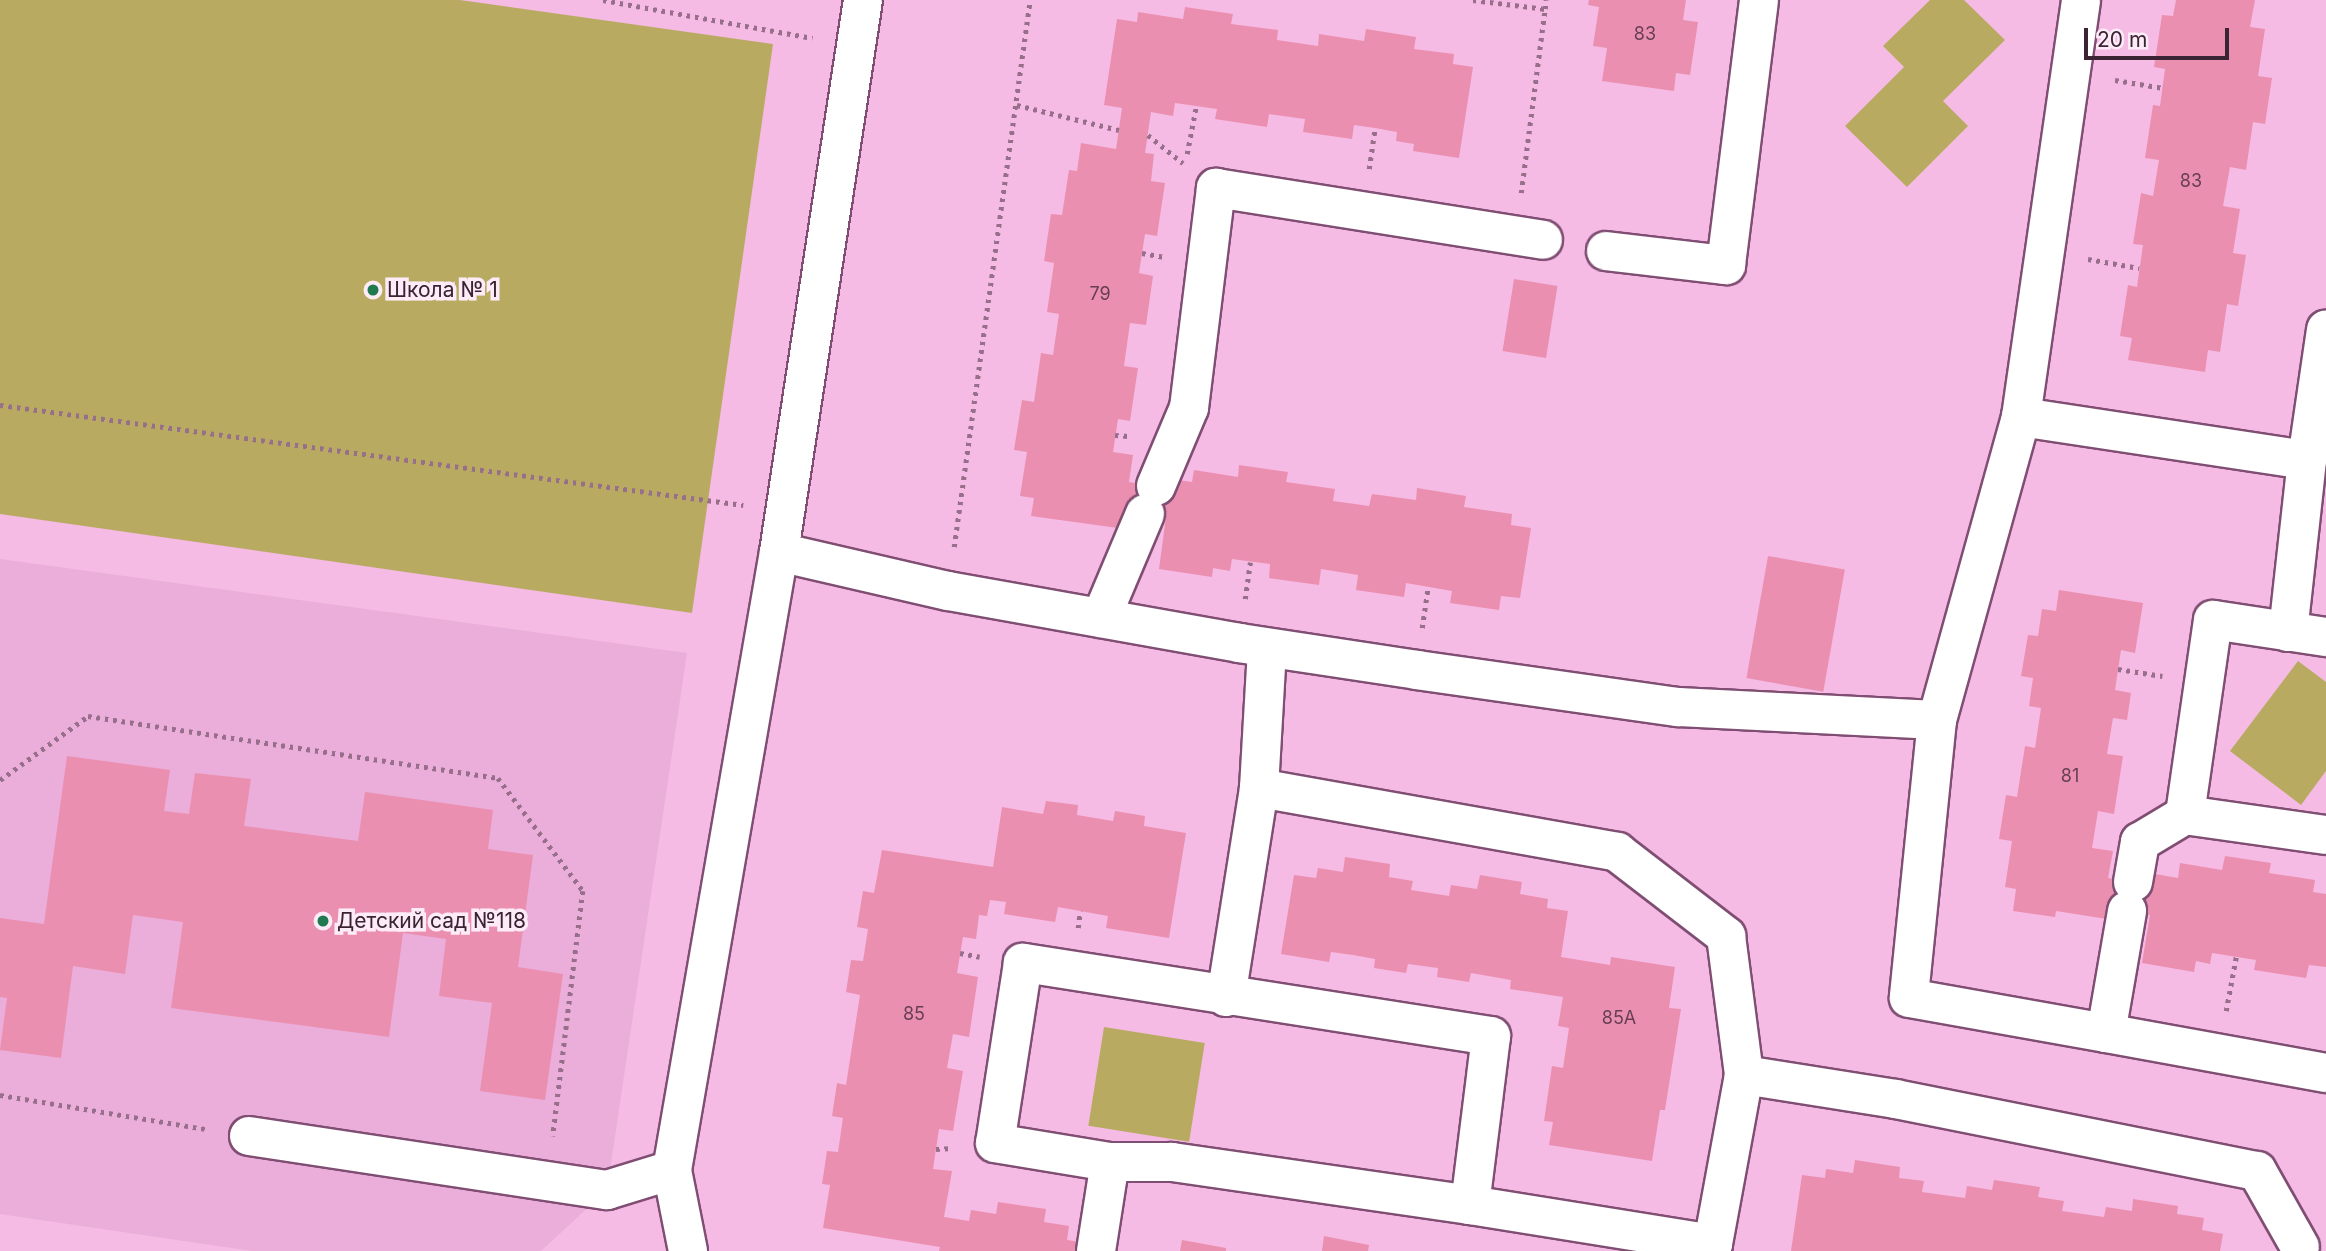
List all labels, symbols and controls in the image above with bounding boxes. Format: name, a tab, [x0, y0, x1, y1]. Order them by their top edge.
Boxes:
scale bar	[2088, 14, 2233, 58]
house number: 83	[1634, 23, 1656, 45]
text: 20 m	[2097, 27, 2147, 52]
house number: 83	[2180, 170, 2202, 192]
place label: Школа № 1	[387, 277, 498, 303]
marker: Школа № 1	[365, 282, 381, 298]
house number: 79	[1089, 283, 1111, 305]
house number: 81	[2061, 765, 2079, 787]
place label: Детский сад №118	[337, 908, 526, 934]
marker: Детский сад №118	[315, 913, 331, 929]
house number: 85	[903, 1003, 925, 1025]
house number: 85А	[1602, 1007, 1636, 1029]

